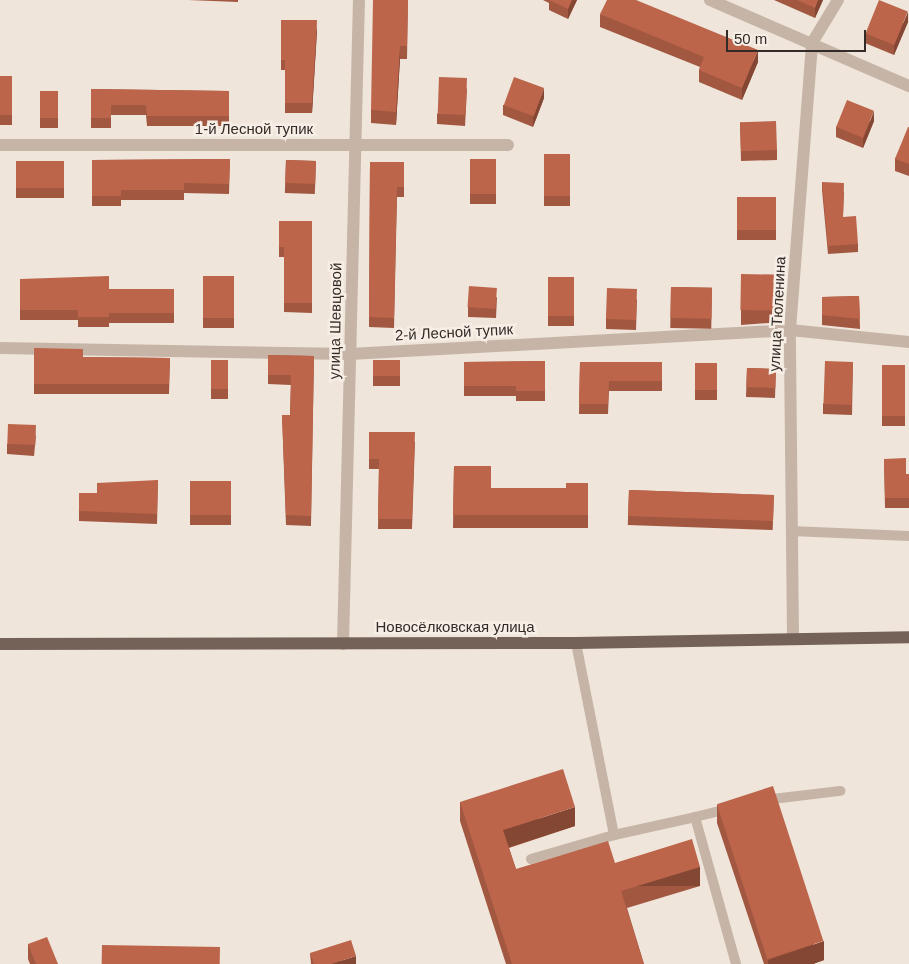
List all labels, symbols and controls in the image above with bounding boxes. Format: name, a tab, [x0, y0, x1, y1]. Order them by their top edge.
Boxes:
scale bar	[729, 20, 869, 52]
text: 50 m	[734, 30, 767, 47]
street label: 1-й Лесной тупик	[195, 120, 313, 138]
street label: улица Тюленина	[765, 256, 789, 372]
street label: улица Шевцовой	[325, 262, 345, 380]
street label: 2-й Лесной тупик	[394, 320, 514, 344]
street label: Новосёлковская улица	[375, 618, 535, 636]

